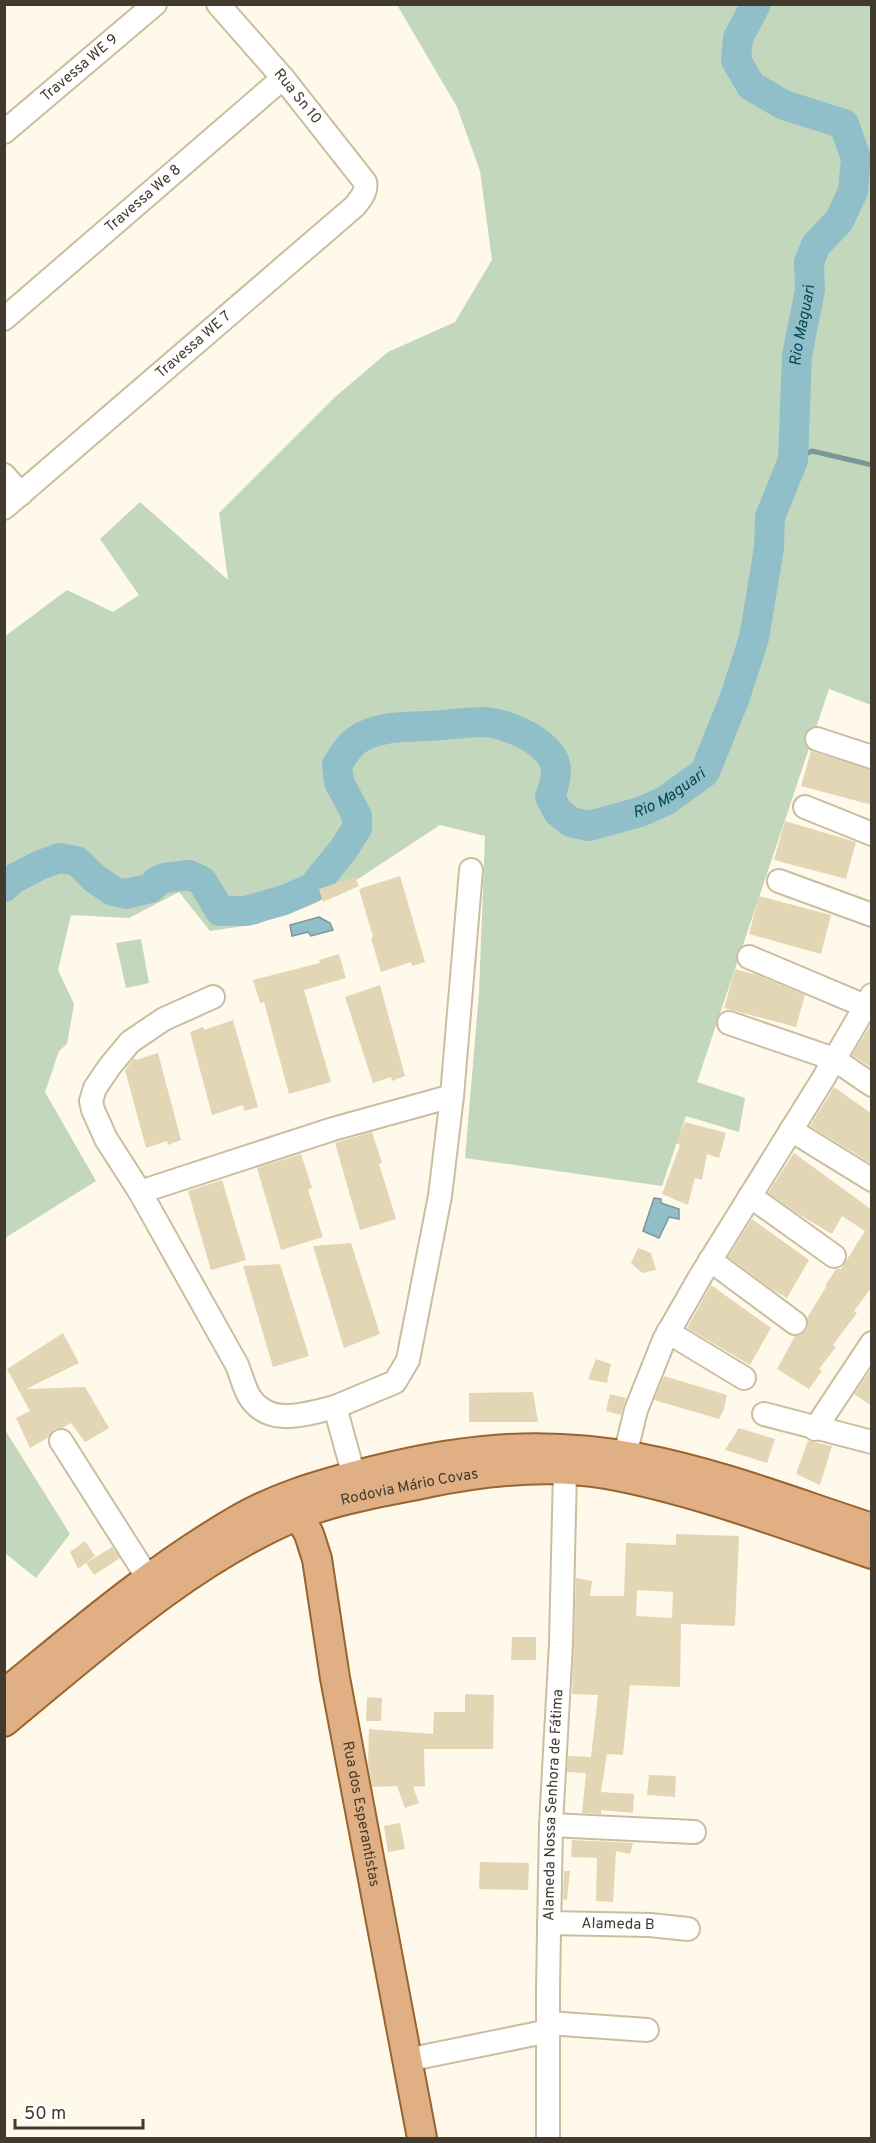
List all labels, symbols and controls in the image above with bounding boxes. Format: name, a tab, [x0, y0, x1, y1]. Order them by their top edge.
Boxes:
street label: Travessa WE 9	[37, 30, 122, 106]
street label: Rua Sn 10	[269, 65, 325, 129]
street label: Travessa We 8	[101, 161, 185, 237]
water label: Rio Maguari	[787, 284, 820, 366]
street label: Travessa WE 7	[152, 307, 235, 383]
water label: Rio Maguari	[631, 764, 711, 823]
street label: Rodovia Mário Covas	[339, 1465, 479, 1510]
street label: Alameda Nossa Senhora de Fátima	[540, 1689, 568, 1921]
street label: Rua dos Esperantistas	[338, 1739, 384, 1889]
street label: Alameda B	[581, 1914, 655, 1935]
scale bar	[15, 2092, 142, 2130]
text: 50 m	[24, 2103, 66, 2126]

